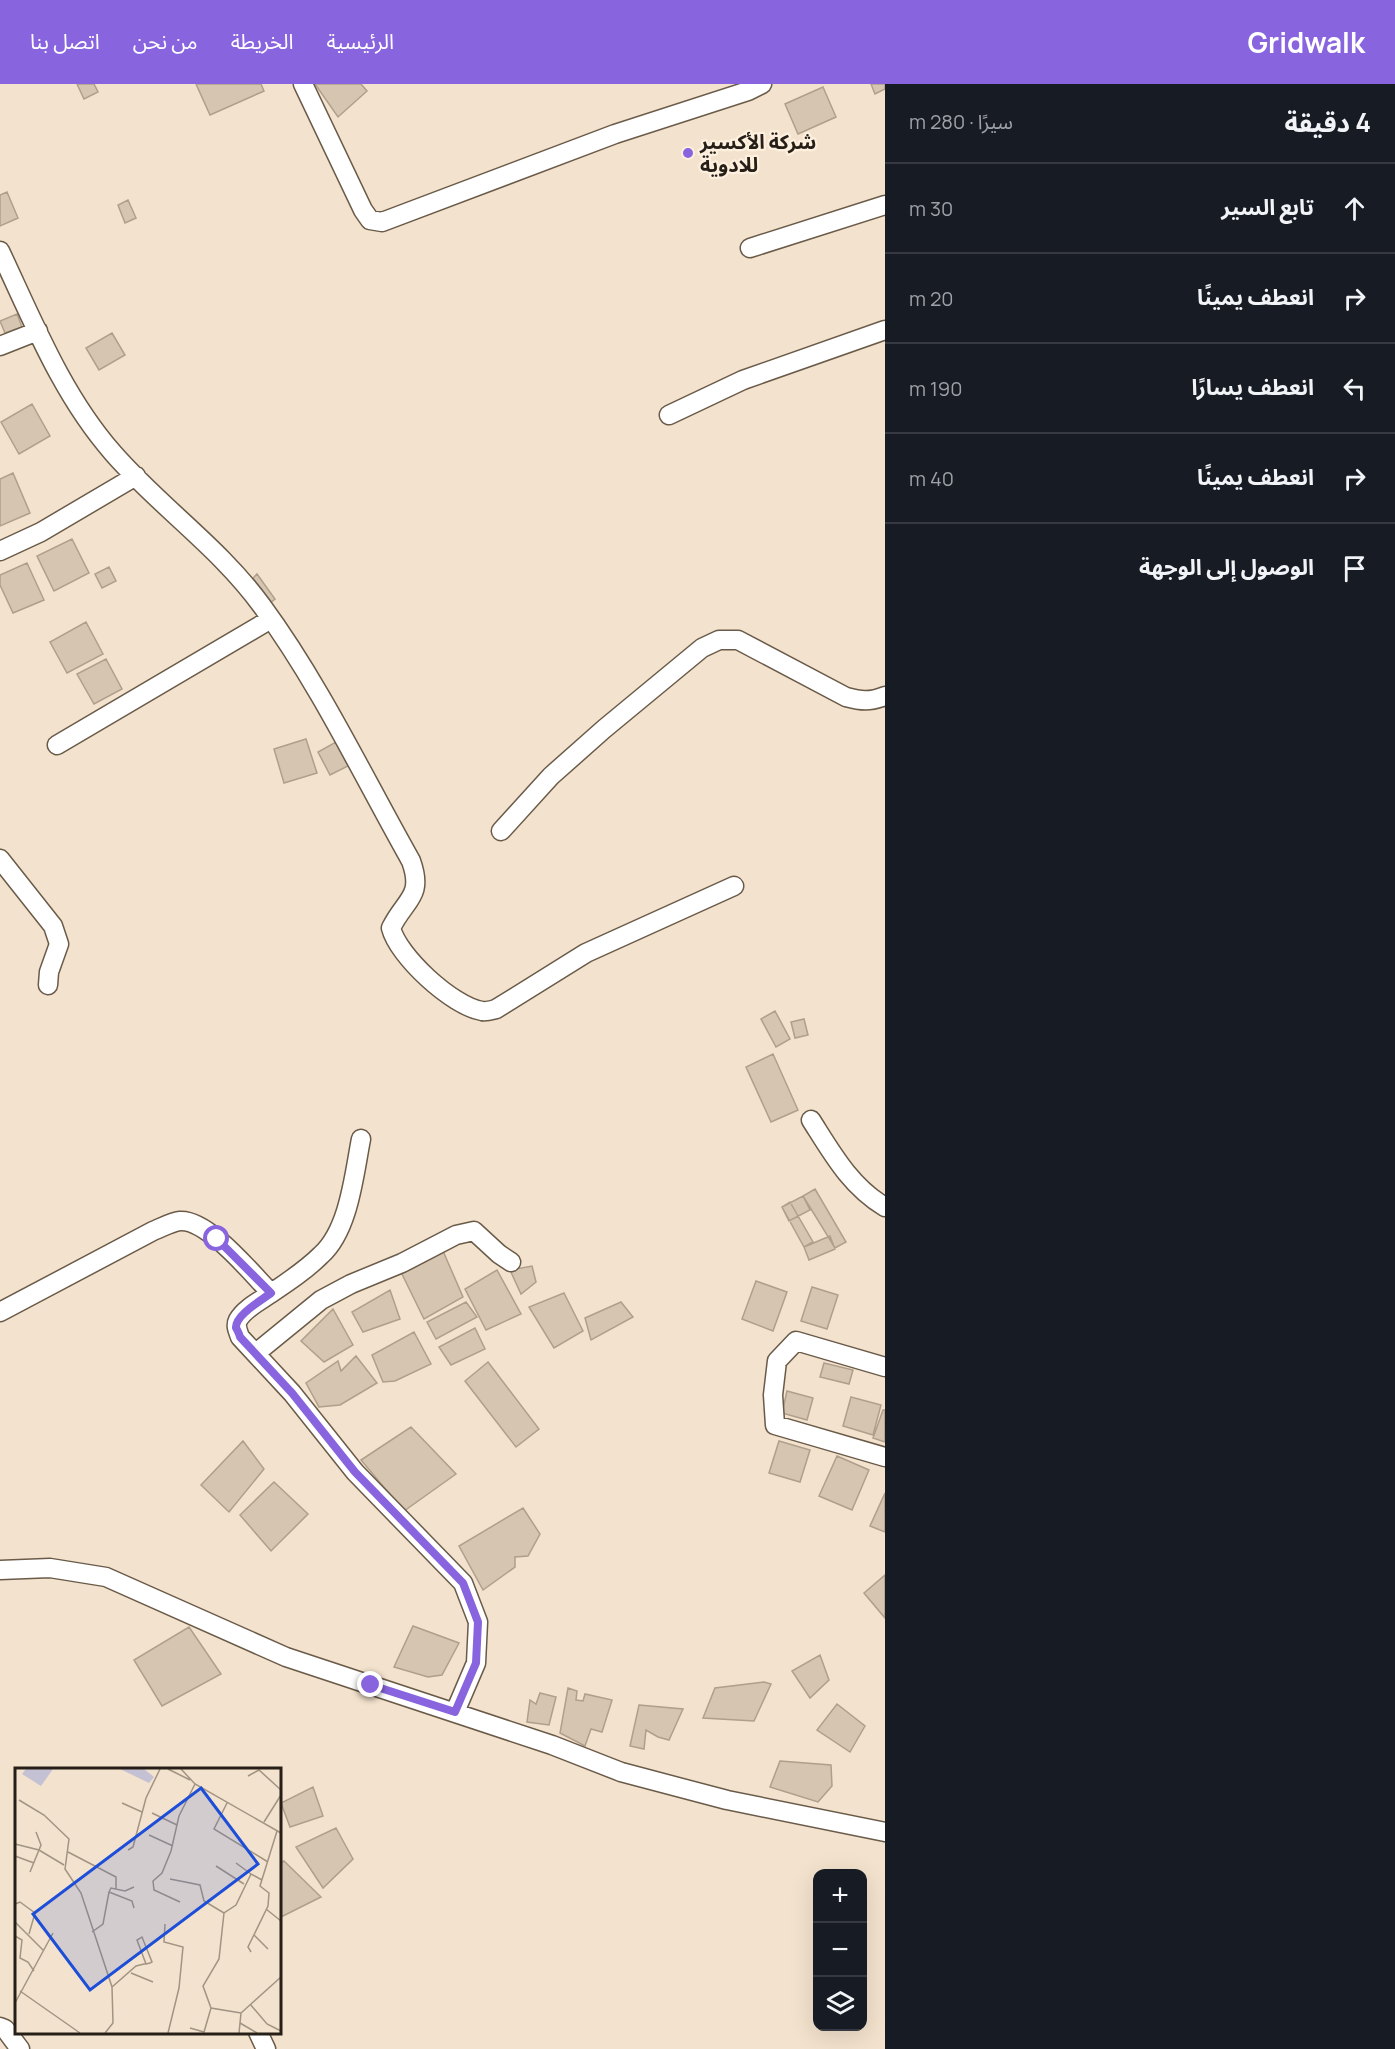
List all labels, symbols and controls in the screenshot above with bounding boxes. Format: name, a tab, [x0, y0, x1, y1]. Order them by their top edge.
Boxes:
text: Gridwalk	[1248, 23, 1365, 61]
text: اتصل بنا	[30, 27, 100, 55]
text: من نحن	[133, 27, 198, 55]
text: الخريطة	[231, 27, 294, 55]
text: الرئيسية	[327, 27, 394, 55]
text: 4 دقيقة	[1285, 104, 1371, 140]
text: سيرًا · 280 m	[909, 108, 1013, 135]
place label: شركة الأكسير للادوية	[699, 128, 816, 178]
marker: شركة الأكسير للادوية	[681, 146, 695, 160]
text: تابع السير	[1221, 192, 1314, 222]
icon: ahead	[1338, 192, 1371, 225]
text: 30 m	[909, 195, 953, 222]
text: انعطف يمينًا	[1197, 282, 1314, 312]
icon: right	[1338, 282, 1371, 315]
text: 20 m	[909, 285, 954, 312]
text: انعطف يسارًا	[1191, 372, 1314, 402]
icon: left	[1338, 372, 1371, 405]
text: 190 m	[909, 375, 962, 402]
text: انعطف يمينًا	[1197, 462, 1314, 492]
icon: right	[1338, 462, 1371, 495]
text: 40 m	[909, 465, 954, 492]
text: الوصول إلى الوجهة	[1139, 552, 1314, 582]
icon: arrive	[1338, 552, 1371, 585]
route start	[203, 1225, 229, 1251]
route end	[357, 1671, 383, 1697]
inset map	[15, 1768, 280, 2034]
map controls	[813, 1869, 867, 2031]
button: +	[813, 1869, 867, 1923]
button: −	[813, 1923, 867, 1977]
button: layers	[813, 1977, 867, 2031]

